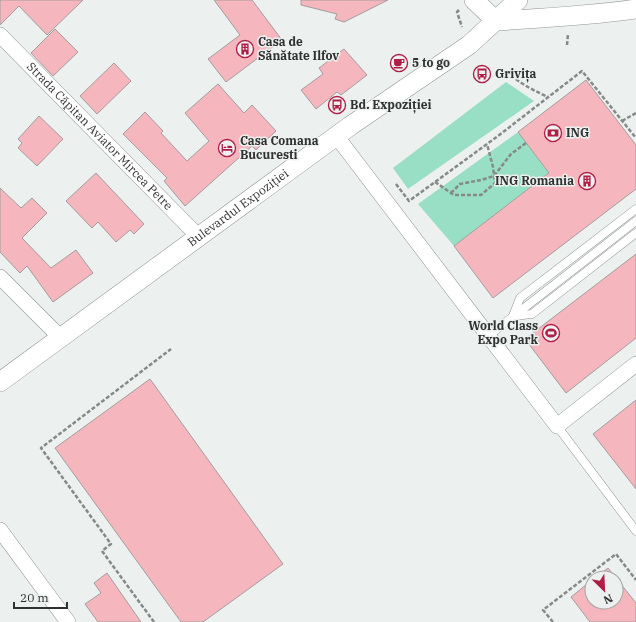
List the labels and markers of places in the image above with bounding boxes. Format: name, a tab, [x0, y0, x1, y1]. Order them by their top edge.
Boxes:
place label: Casa de Sănătate Ilfov	[258, 34, 339, 63]
building icon: Casa de Sănătate Ilfov	[235, 39, 255, 59]
cafe icon: 5 to go	[389, 53, 409, 73]
place label: 5 to go	[412, 55, 450, 70]
bus stop icon: Grivița	[472, 64, 492, 84]
place label: Grivița	[495, 66, 537, 83]
bus stop icon: Bd. Expoziției	[327, 95, 347, 115]
place label: Bd. Expoziției	[350, 97, 432, 114]
bank icon: ING	[543, 123, 563, 143]
place label: ING	[566, 125, 589, 140]
place label: Casa Comana Bucuresti	[240, 133, 319, 162]
hotel icon: Casa Comana Bucuresti	[217, 138, 237, 158]
building icon: ING Romania	[577, 171, 597, 191]
place label: ING Romania	[495, 173, 574, 188]
place label: World Class Expo Park	[468, 318, 539, 347]
sports icon: World Class Expo Park	[541, 323, 561, 343]

